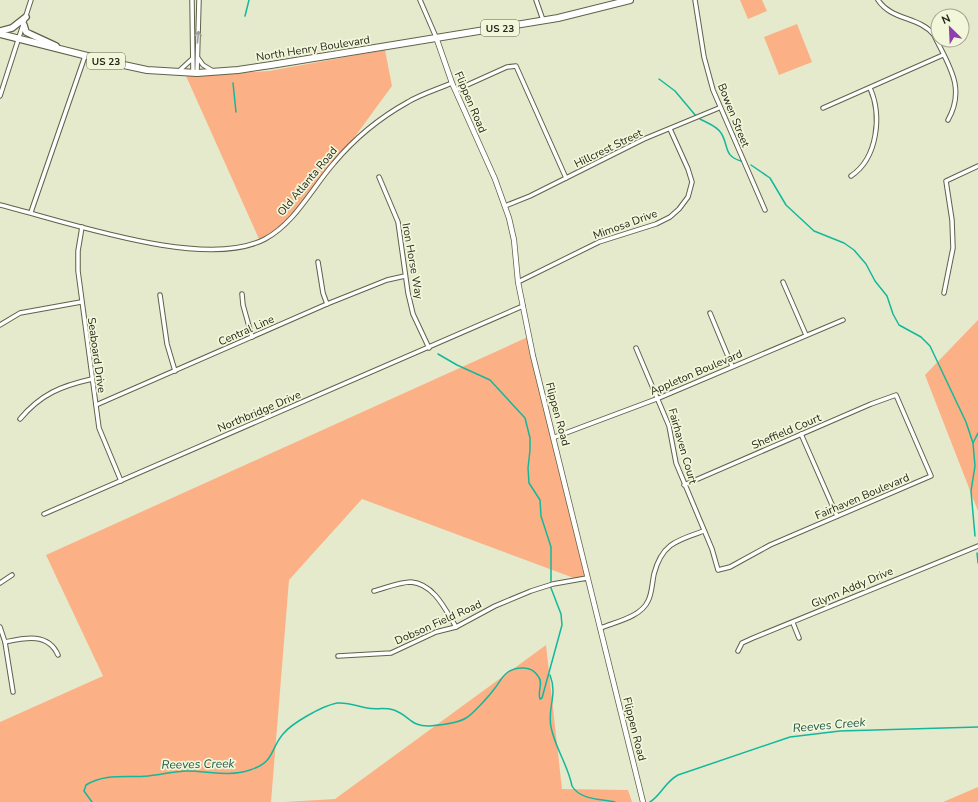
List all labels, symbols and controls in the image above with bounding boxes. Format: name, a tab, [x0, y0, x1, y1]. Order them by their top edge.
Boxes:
north arrow	[930, 8, 970, 48]
text: N	[939, 11, 953, 28]
road number: US 23	[481, 20, 519, 36]
one-way arrow	[194, 30, 202, 43]
street label: North Henry Boulevard	[255, 32, 371, 65]
road number: US 23	[87, 53, 125, 69]
street label: Flippen Road	[451, 69, 490, 135]
street label: Bowen Street	[714, 81, 753, 149]
street label: Hillcrest Street	[572, 125, 645, 171]
street label: Old Atlanta Road	[274, 144, 341, 219]
street label: Mimosa Drive	[591, 206, 660, 243]
street label: Iron Horse Way	[398, 222, 427, 301]
street label: Central Line	[216, 311, 277, 349]
street label: Seaboard Drive	[84, 316, 109, 394]
street label: Appleton Boulevard	[648, 346, 745, 399]
street label: Flippen Road	[542, 381, 573, 448]
street label: Northbridge Drive	[215, 387, 303, 436]
street label: Fairhaven Court	[665, 407, 701, 486]
street label: Sheffield Court	[749, 410, 823, 453]
street label: Fairhaven Boulevard	[813, 470, 912, 523]
street label: Glynn Addy Drive	[809, 563, 896, 611]
street label: Dobson Field Road	[392, 597, 484, 648]
street label: Flippen Road	[619, 696, 650, 763]
water label: Reeves Creek	[792, 714, 867, 736]
water label: Reeves Creek	[161, 755, 236, 773]

